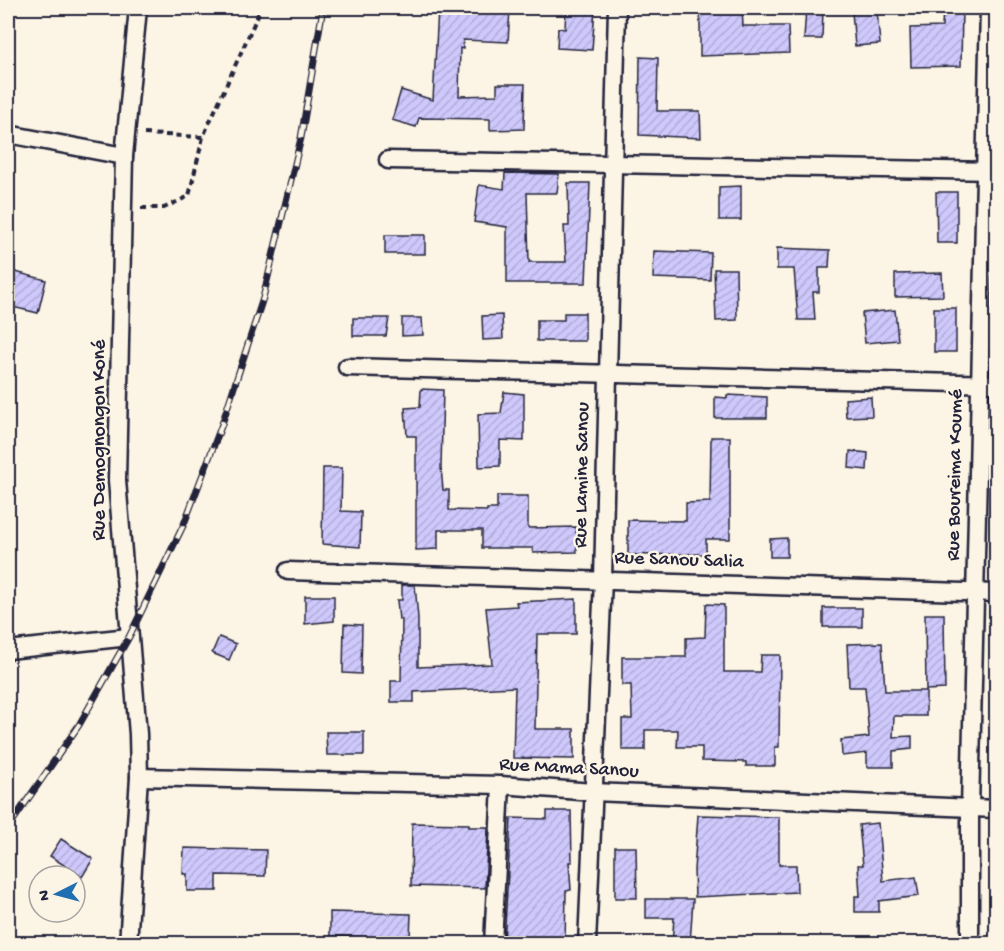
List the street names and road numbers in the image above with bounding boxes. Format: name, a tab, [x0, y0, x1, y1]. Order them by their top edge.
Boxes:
street label: Rue Demognongon Koné	[89, 339, 112, 540]
street label: Rue Boureima Koumé	[943, 388, 969, 561]
street label: Rue Lamine Sanou	[570, 401, 596, 548]
street label: Rue Sanou Salia	[614, 547, 745, 575]
street label: Rue Mama Sanou	[499, 754, 640, 784]

